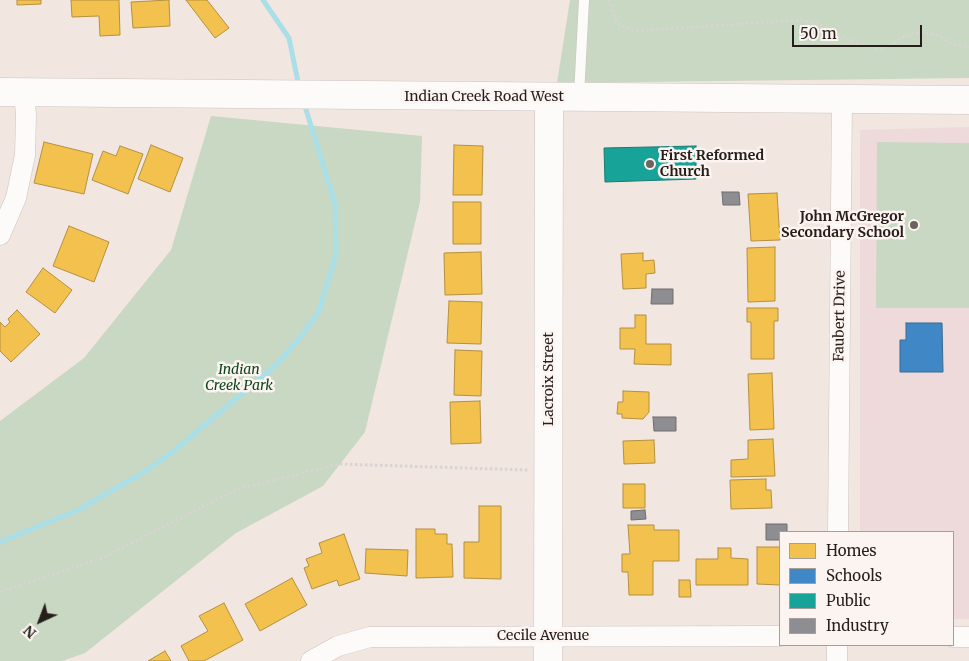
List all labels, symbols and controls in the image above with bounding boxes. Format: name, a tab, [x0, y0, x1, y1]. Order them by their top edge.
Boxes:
scale bar	[794, 15, 924, 47]
text: 50 m	[800, 24, 837, 43]
street label: Indian Creek Road West	[404, 89, 564, 105]
place label: First Reformed Church	[660, 148, 764, 180]
marker: First Reformed Church	[644, 158, 656, 170]
place label: John McGregor Secondary School	[781, 209, 904, 242]
marker: John McGregor Secondary School	[908, 219, 920, 231]
street label: Faubert Drive	[831, 270, 849, 362]
street label: Lacroix Street	[541, 332, 557, 426]
park label: Indian Creek Park	[205, 362, 273, 394]
legend	[779, 531, 954, 646]
text: Homes	[826, 541, 877, 560]
text: Schools	[826, 566, 882, 585]
text: Public	[826, 591, 871, 610]
north arrow	[15, 596, 65, 646]
text: Industry	[826, 616, 889, 635]
text: N	[20, 622, 40, 642]
street label: Cecile Avenue	[497, 628, 589, 644]

